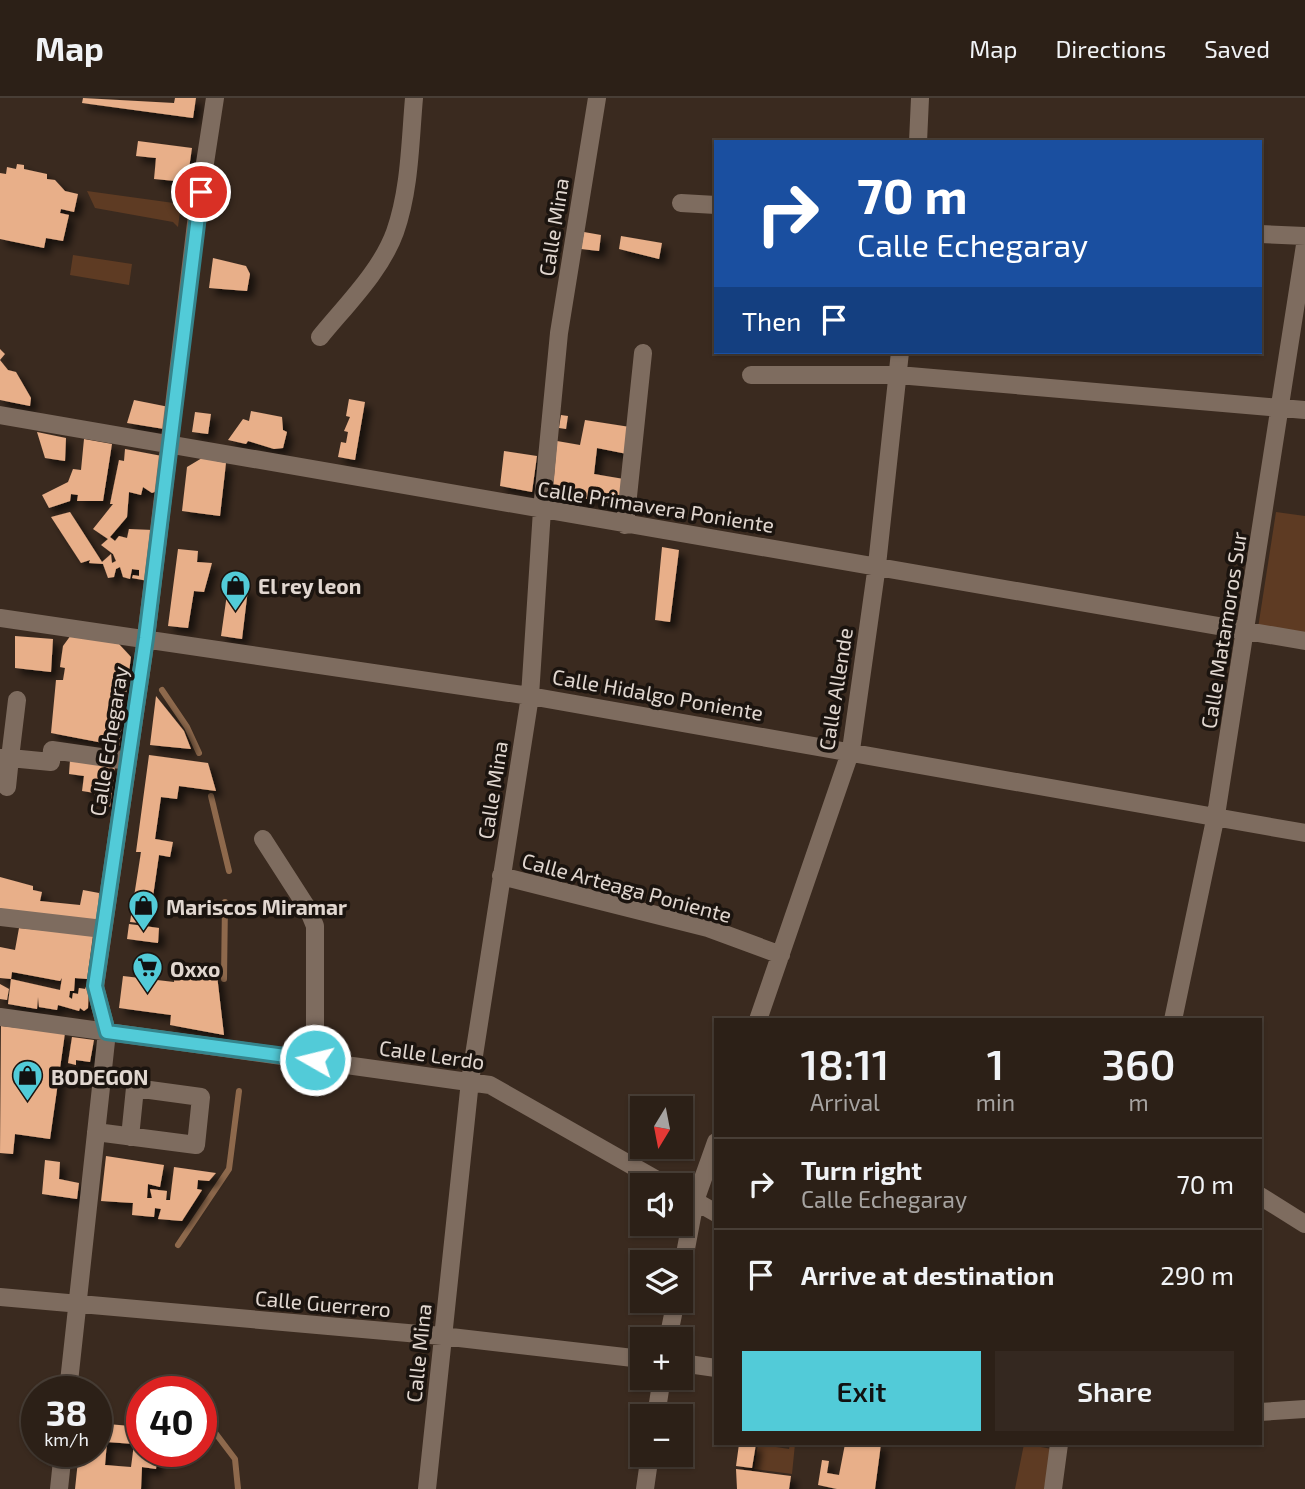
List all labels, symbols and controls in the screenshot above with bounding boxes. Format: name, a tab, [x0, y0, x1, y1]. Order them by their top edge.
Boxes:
text: Map	[35, 28, 104, 68]
text: Map	[969, 34, 1017, 63]
text: Directions	[1055, 34, 1166, 63]
text: Saved	[1204, 34, 1270, 63]
pin	[171, 162, 231, 222]
text: 70 m	[857, 165, 968, 224]
icon: right	[742, 168, 833, 259]
icon: arrive	[182, 173, 220, 211]
street label: Calle Mina	[533, 176, 573, 278]
text: Calle Echegaray	[857, 225, 1088, 263]
icon: arrive	[815, 301, 853, 339]
text: Then	[742, 305, 801, 336]
street label: Calle Primavera Poniente	[536, 475, 776, 537]
street label: Calle Matamoros Sur	[1195, 529, 1251, 730]
shop icon: El rey leon	[218, 568, 252, 612]
place label: El rey leon	[258, 573, 361, 599]
street label: Calle Allende	[813, 626, 857, 752]
street label: Calle Hidalgo Poniente	[551, 663, 765, 725]
street label: Calle Echegaray	[84, 664, 132, 818]
street label: Calle Mina	[472, 739, 512, 841]
street label: Calle Arteaga Poniente	[519, 847, 735, 927]
shop icon: Mariscos Miramar	[126, 889, 160, 933]
place label: Mariscos Miramar	[166, 894, 347, 919]
supermarket icon: Oxxo	[130, 951, 164, 995]
place label: Oxxo	[170, 956, 220, 981]
position arrow	[278, 1023, 352, 1097]
street label: Calle Lerdo	[378, 1034, 486, 1074]
text: 18:11	[800, 1038, 889, 1088]
text: 1	[987, 1038, 1004, 1088]
text: 360	[1102, 1038, 1176, 1088]
shop icon: BODEGON	[11, 1059, 45, 1103]
place label: BODEGON	[51, 1064, 148, 1089]
text: Arrival	[810, 1088, 880, 1116]
text: min	[976, 1088, 1015, 1116]
text: m	[1128, 1088, 1149, 1116]
north arrow	[630, 1096, 693, 1158]
map controls	[630, 1096, 693, 1467]
text: Turn right	[801, 1154, 922, 1185]
icon: right	[742, 1165, 780, 1203]
text: 70 m	[1176, 1168, 1234, 1199]
button: sound	[630, 1173, 693, 1236]
text: Calle Echegaray	[801, 1185, 967, 1213]
button: layers	[630, 1250, 693, 1313]
icon: arrive	[742, 1256, 780, 1294]
text: Arrive at destination	[801, 1259, 1054, 1290]
text: 290 m	[1160, 1259, 1234, 1290]
street label: Calle Guerrero	[254, 1285, 392, 1321]
street label: Calle Mina	[400, 1302, 436, 1404]
button: +	[630, 1327, 693, 1390]
button: Exit	[742, 1351, 981, 1431]
button: Share	[995, 1351, 1234, 1431]
speed limit sign: 40	[126, 1376, 217, 1467]
text: 38	[46, 1391, 87, 1433]
button: −	[630, 1404, 693, 1467]
text: km/h	[44, 1428, 89, 1450]

